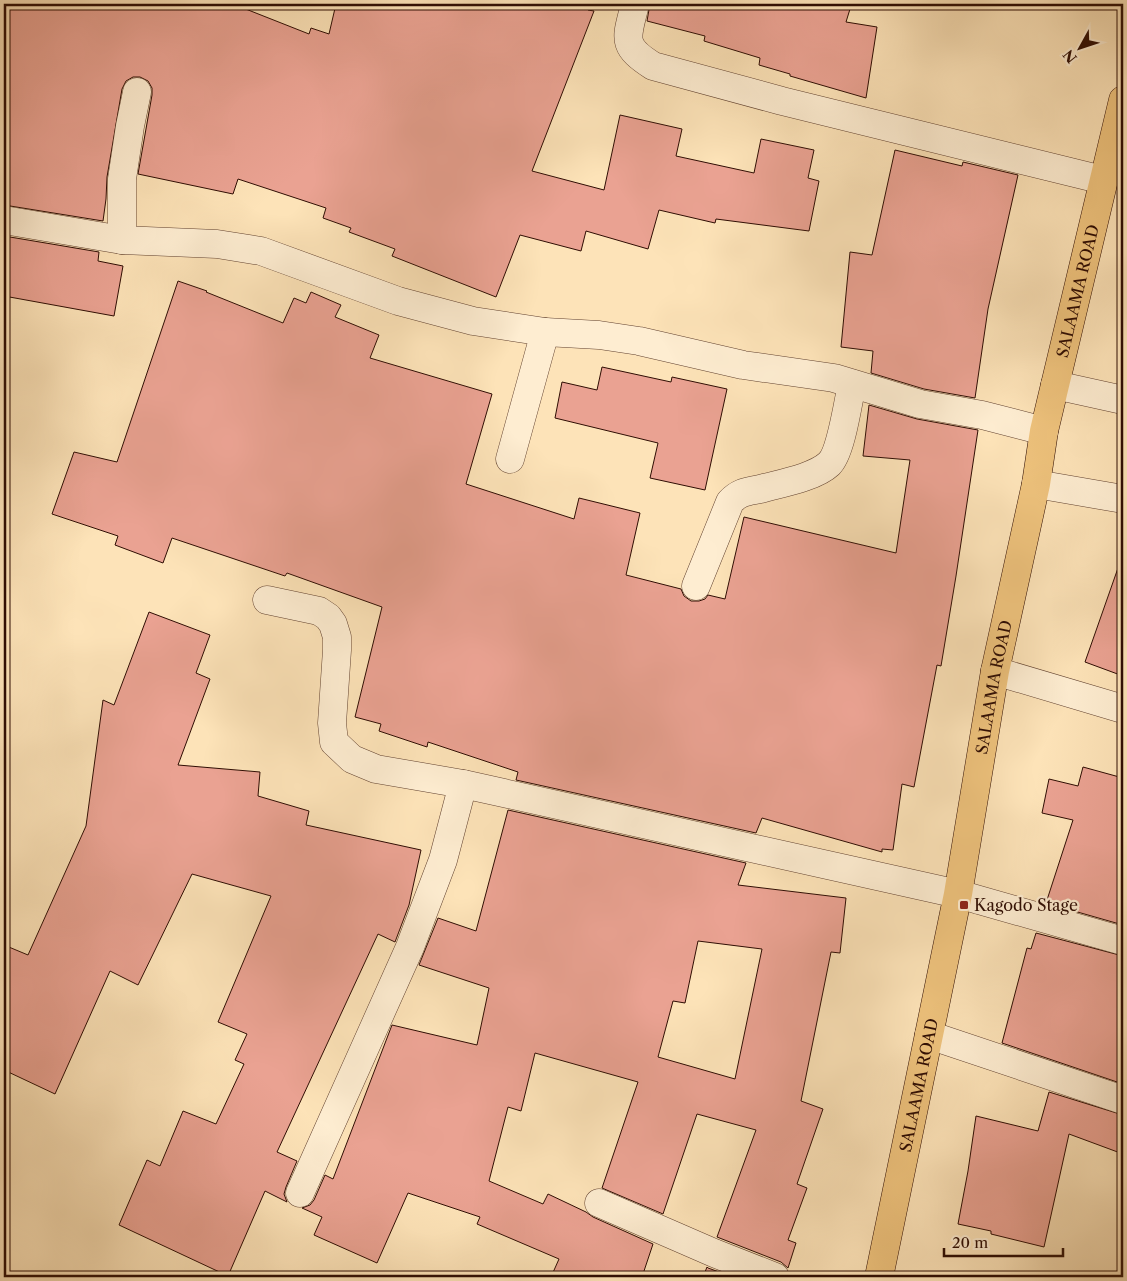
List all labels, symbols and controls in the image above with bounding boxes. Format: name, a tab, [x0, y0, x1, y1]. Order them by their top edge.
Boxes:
north arrow	[1054, 22, 1104, 72]
text: N	[1059, 46, 1081, 67]
street label: SALAAMA ROAD	[1052, 222, 1103, 360]
street label: SALAAMA ROAD	[971, 618, 1016, 756]
place label: Kagodo Stage	[974, 895, 1078, 915]
marker: Kagodo Stage	[958, 899, 970, 911]
street label: SALAAMA ROAD	[895, 1016, 942, 1154]
scale bar	[944, 1226, 1063, 1258]
text: 20 m	[952, 1233, 988, 1252]

